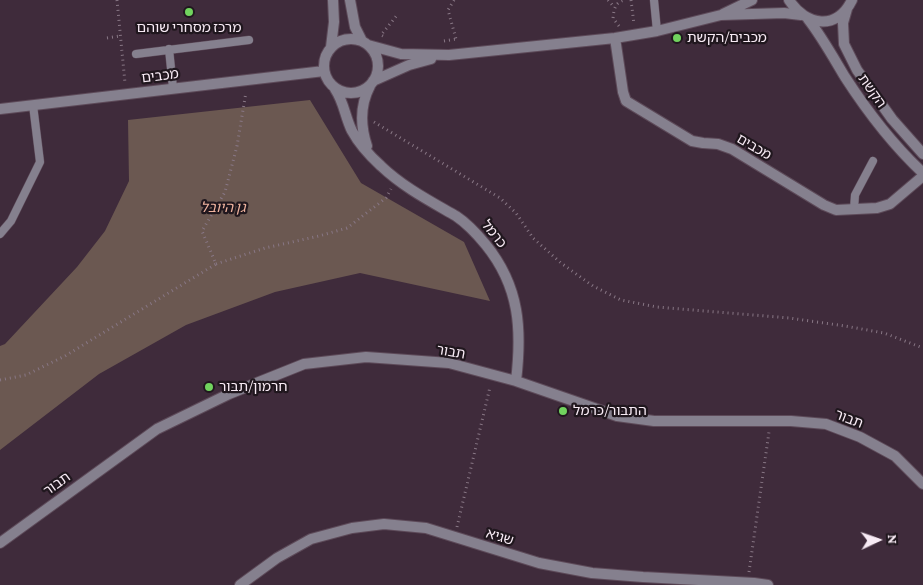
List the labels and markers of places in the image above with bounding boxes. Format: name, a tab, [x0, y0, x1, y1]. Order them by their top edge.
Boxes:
marker: מרכז מסחרי שוהם	[183, 6, 195, 18]
place label: מרכז מסחרי שוהם	[137, 20, 241, 36]
place label: מכבים/הקשת	[687, 30, 767, 46]
marker: מכבים/הקשת	[671, 32, 683, 44]
place label: חרמון/תבור	[219, 379, 288, 395]
marker: חרמון/תבור	[203, 381, 215, 393]
place label: התבור/כרמל	[573, 403, 647, 419]
marker: התבור/כרמל	[557, 405, 569, 417]

